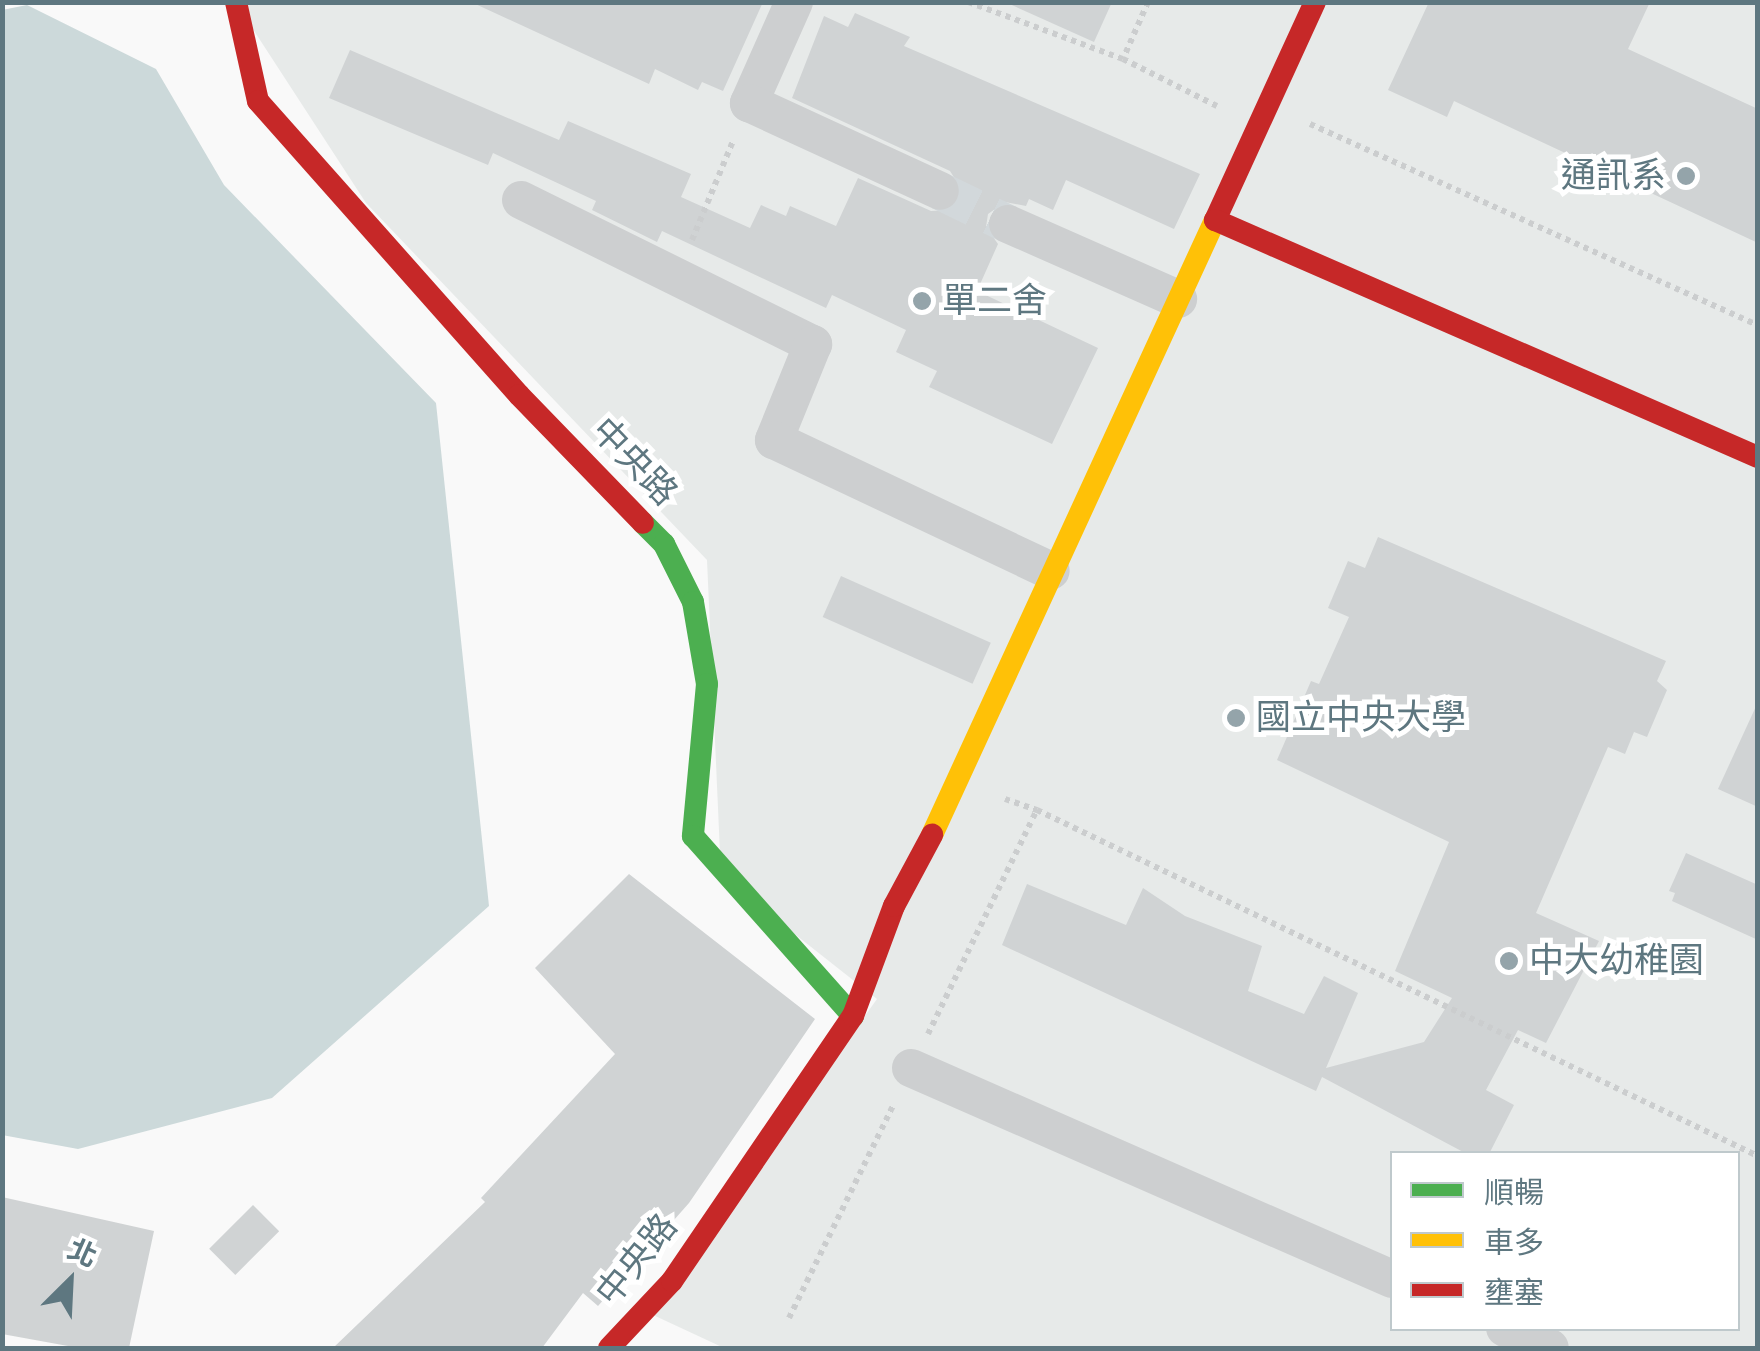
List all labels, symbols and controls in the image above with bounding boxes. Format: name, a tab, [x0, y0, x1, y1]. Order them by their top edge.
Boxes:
place label: 通訊系	[1561, 155, 1666, 197]
marker: 通訊系	[1675, 165, 1697, 187]
place label: 單二舍	[942, 280, 1047, 322]
marker: 單二舍	[911, 290, 933, 312]
street label: 中央路	[582, 410, 686, 514]
place label: 國立中央大學	[1256, 697, 1466, 739]
marker: 國立中央大學	[1225, 707, 1247, 729]
place label: 中大幼稚園	[1529, 940, 1704, 982]
marker: 中大幼稚園	[1498, 950, 1520, 972]
legend	[1390, 1151, 1740, 1331]
text: 順暢	[1484, 1175, 1544, 1212]
street label: 中央路	[588, 1206, 686, 1314]
text: 車多	[1484, 1225, 1544, 1262]
north arrow	[20, 1231, 120, 1331]
text: 北	[62, 1232, 102, 1275]
text: 壅塞	[1484, 1275, 1544, 1312]

